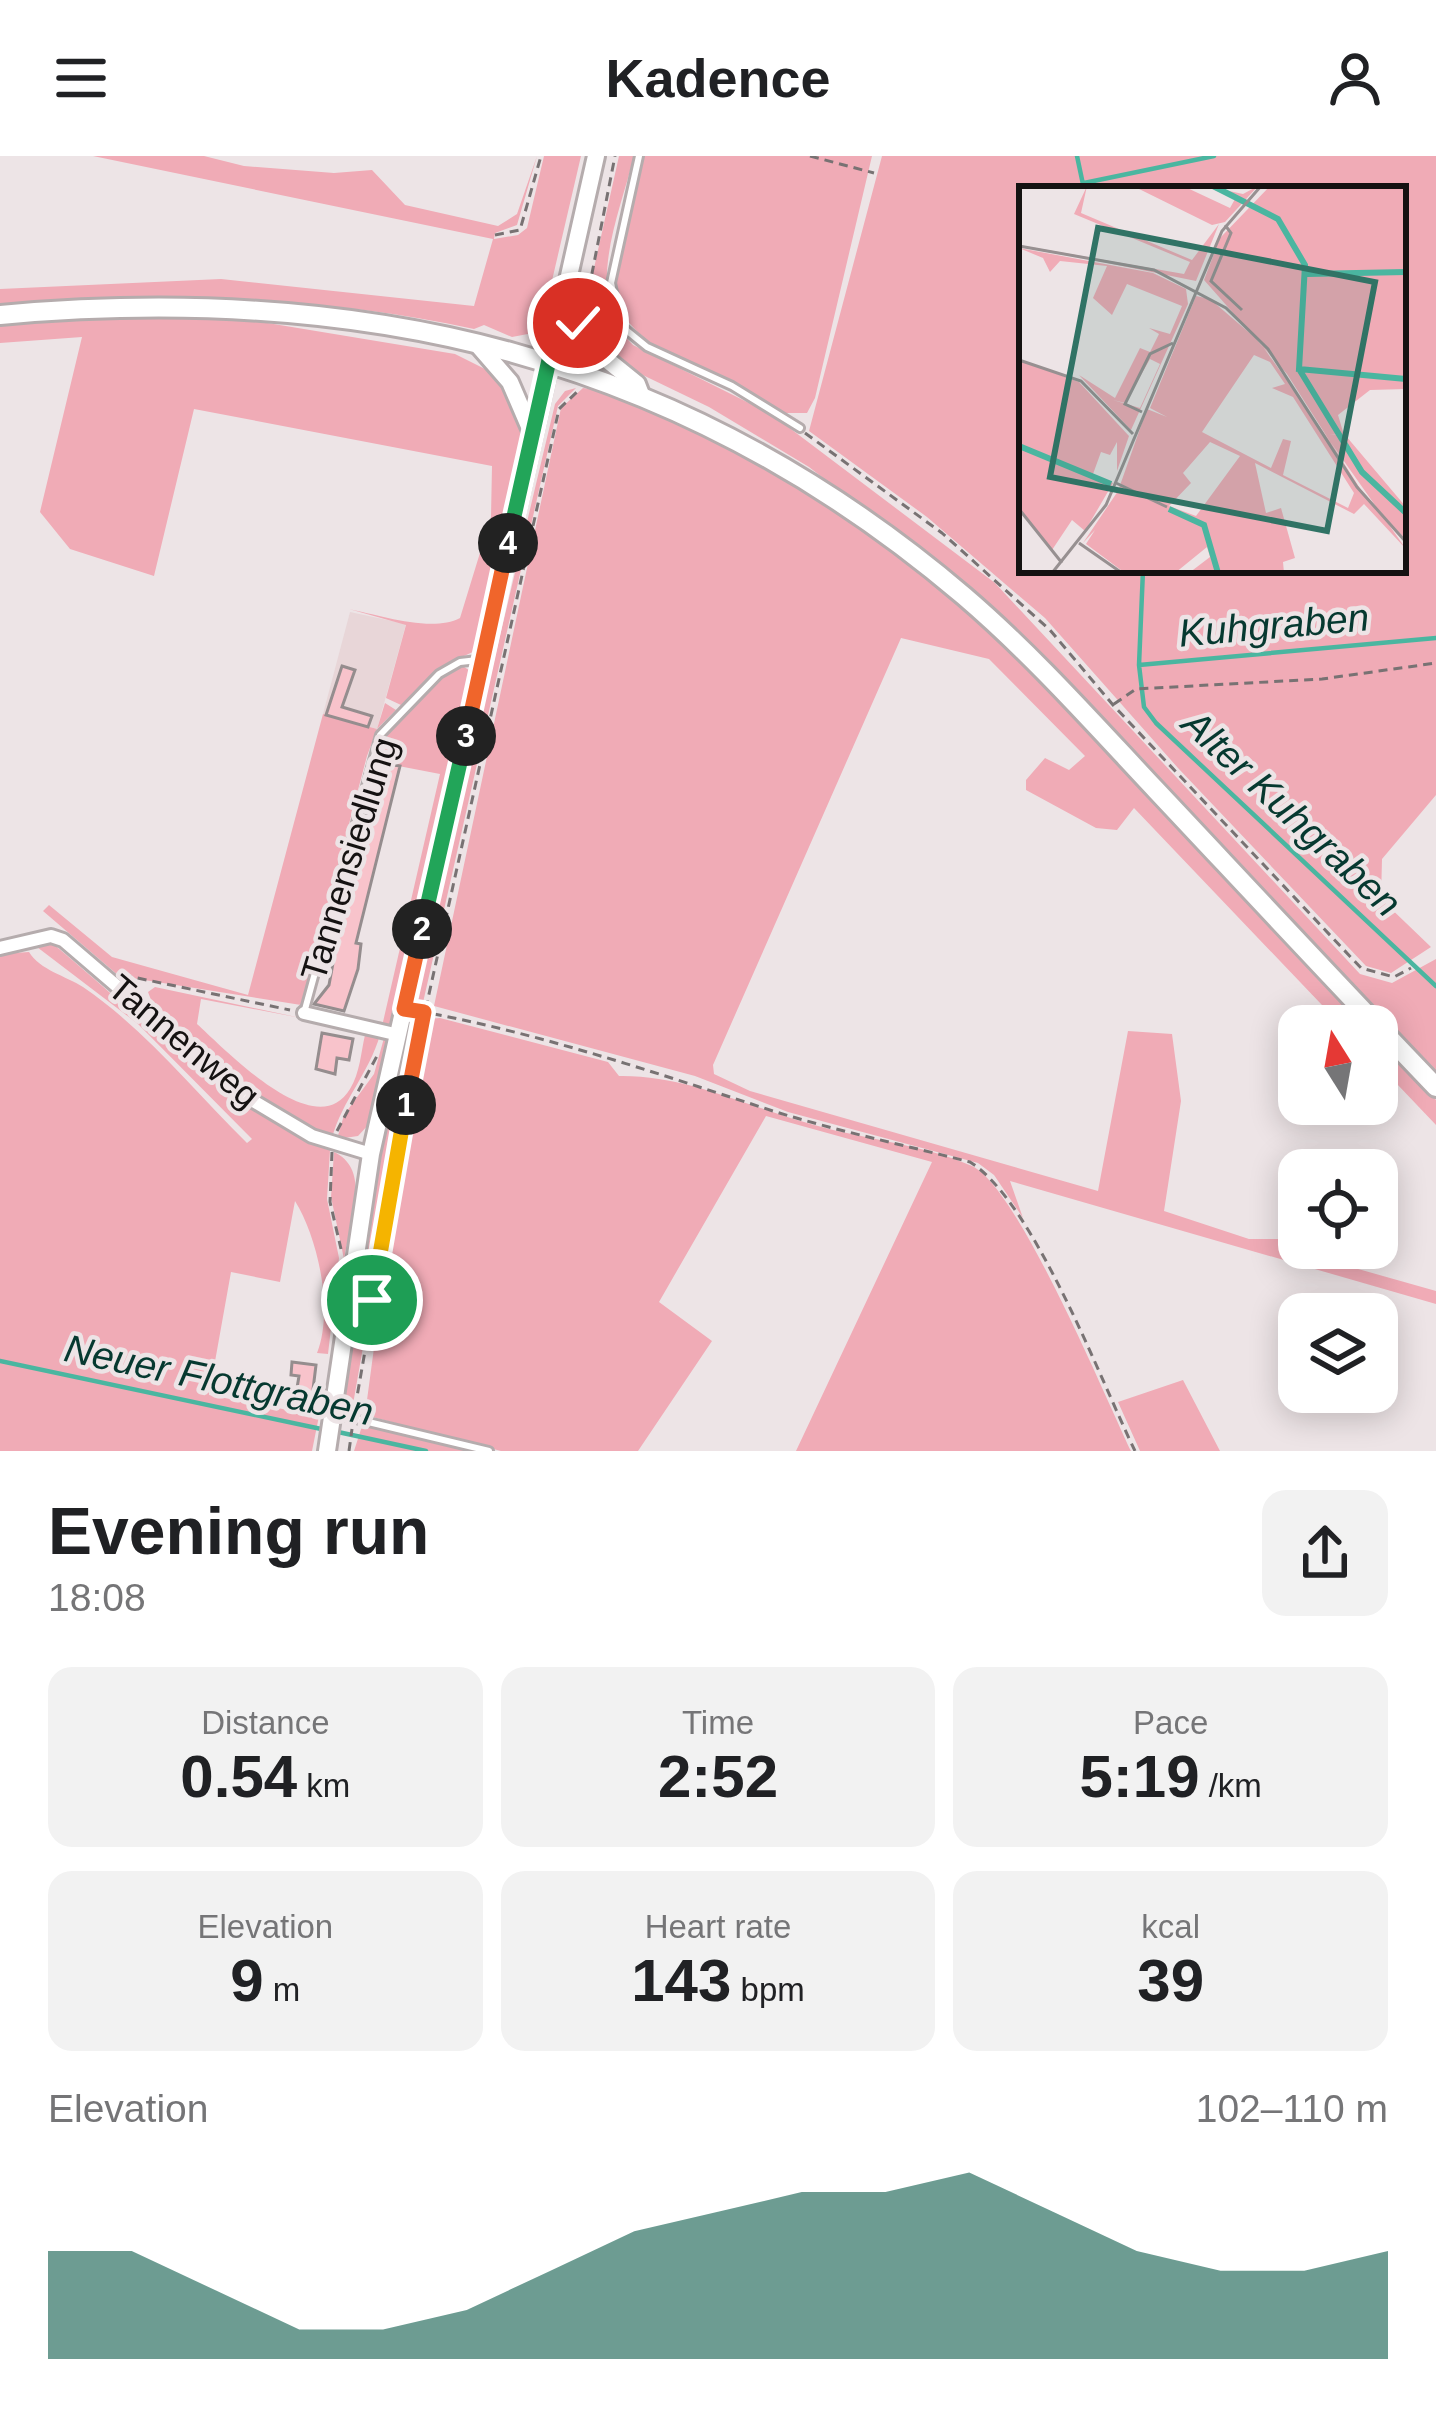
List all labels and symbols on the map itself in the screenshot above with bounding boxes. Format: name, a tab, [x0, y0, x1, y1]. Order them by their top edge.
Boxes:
inset map	[1019, 186, 1406, 573]
pin	[527, 272, 629, 374]
pin: 4	[478, 513, 538, 573]
water label: Kuhgraben	[1177, 595, 1371, 655]
water label: Alter Kuhgraben	[1173, 700, 1410, 925]
pin: 3	[436, 706, 496, 766]
street label: Tannensiedlung	[293, 732, 405, 986]
pin: 2	[392, 899, 452, 959]
street label: Tannenweg	[100, 966, 268, 1116]
north arrow	[1278, 1005, 1398, 1125]
pin: 1	[376, 1075, 436, 1135]
pin	[321, 1249, 423, 1351]
water label: Neuer Flottgraben	[61, 1326, 377, 1434]

